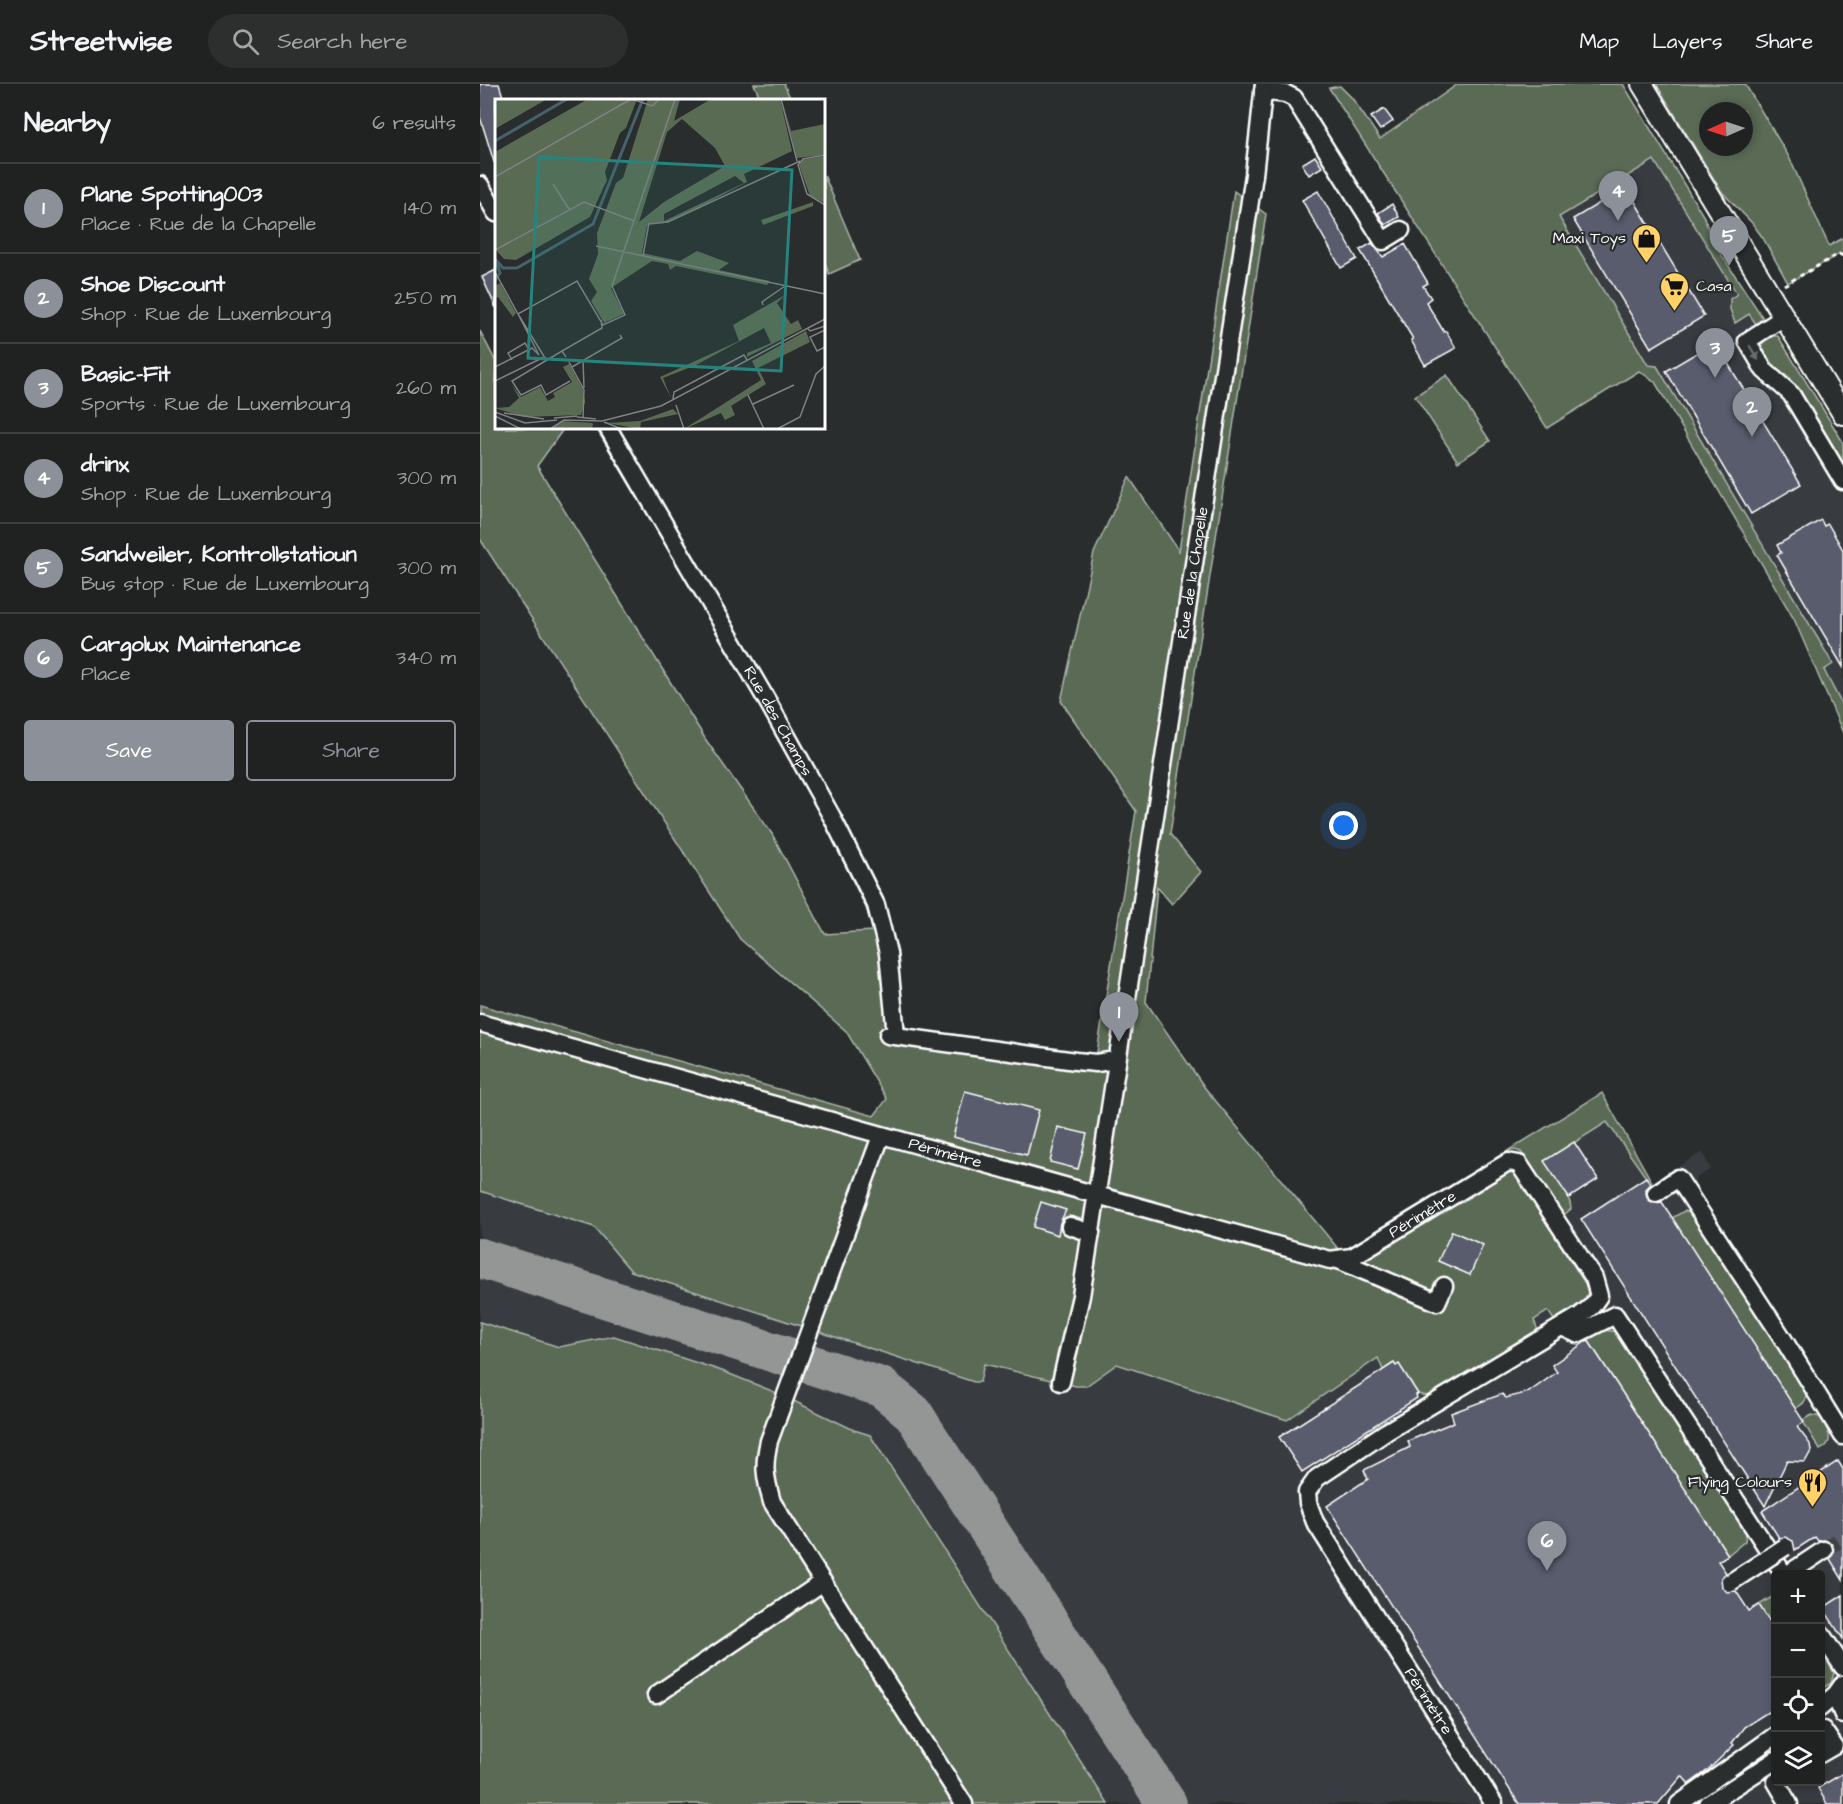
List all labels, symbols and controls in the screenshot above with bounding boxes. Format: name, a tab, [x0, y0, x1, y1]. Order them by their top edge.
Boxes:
search box	[208, 14, 628, 68]
text: Streetwise	[30, 22, 172, 61]
icon: search	[229, 25, 262, 58]
text: Search here	[277, 26, 407, 57]
text: Map	[1579, 27, 1619, 56]
text: Layers	[1652, 27, 1722, 56]
text: Share	[1755, 27, 1813, 56]
inset map	[495, 99, 825, 429]
north arrow	[1699, 102, 1753, 156]
text: Nearby	[24, 105, 111, 141]
text: 6 results	[372, 109, 456, 137]
pin: 4	[1598, 172, 1638, 221]
text: Plane Spotting003	[81, 179, 263, 210]
text: 1	[42, 194, 45, 222]
text: 140 m	[404, 194, 456, 222]
text: Place · Rue de la Chapelle	[81, 210, 316, 238]
pin: 5	[1710, 216, 1748, 266]
shop icon: Maxi Toys	[1631, 222, 1663, 264]
place label: Maxi Toys	[1552, 227, 1626, 250]
text: Shoe Discount	[81, 269, 225, 300]
supermarket icon: Casa	[1659, 270, 1691, 312]
place label: Casa	[1696, 275, 1732, 297]
text: 2	[38, 284, 49, 312]
text: 250 m	[394, 284, 456, 312]
text: Shop · Rue de Luxembourg	[81, 300, 331, 328]
pin: 3	[1696, 328, 1734, 378]
one-way arrow	[1749, 345, 1759, 362]
text: Basic-Fit	[81, 359, 170, 390]
text: 3	[38, 374, 49, 402]
text: 260 m	[396, 374, 456, 402]
pin: 2	[1732, 388, 1772, 437]
text: Sports · Rue de Luxembourg	[81, 390, 350, 418]
text: drinx	[81, 449, 129, 480]
text: 4	[37, 464, 50, 492]
text: 300 m	[397, 464, 456, 492]
text: Shop · Rue de Luxembourg	[81, 480, 331, 508]
street label: Rue de la Chapelle	[1172, 505, 1214, 641]
text: Sandweiler, Kontrollstatioun	[81, 539, 357, 570]
text: 5	[36, 554, 51, 582]
text: 300 m	[397, 554, 456, 582]
text: Bus stop · Rue de Luxembourg	[81, 570, 369, 598]
text: Cargolux Maintenance	[81, 629, 301, 660]
text: 6	[37, 644, 50, 672]
text: 340 m	[396, 644, 456, 672]
text: Place	[81, 660, 131, 688]
street label: Rue des Champs	[738, 662, 818, 780]
button: Save	[24, 720, 234, 781]
button: Share	[246, 720, 456, 781]
your location	[1329, 811, 1358, 840]
pin: 1	[1100, 992, 1138, 1042]
street label: Périmètre	[906, 1132, 985, 1174]
street label: Périmètre	[1385, 1185, 1460, 1243]
restaurant icon: Flying Colours	[1797, 1466, 1829, 1508]
place label: Flying Colours	[1688, 1471, 1792, 1494]
pin: 6	[1528, 1522, 1566, 1571]
map controls	[1771, 1570, 1825, 1786]
button: +	[1771, 1570, 1825, 1624]
button: −	[1771, 1624, 1825, 1678]
street label: Périmètre	[1399, 1663, 1458, 1739]
button: locate	[1771, 1678, 1825, 1732]
button: layers	[1771, 1732, 1825, 1786]

